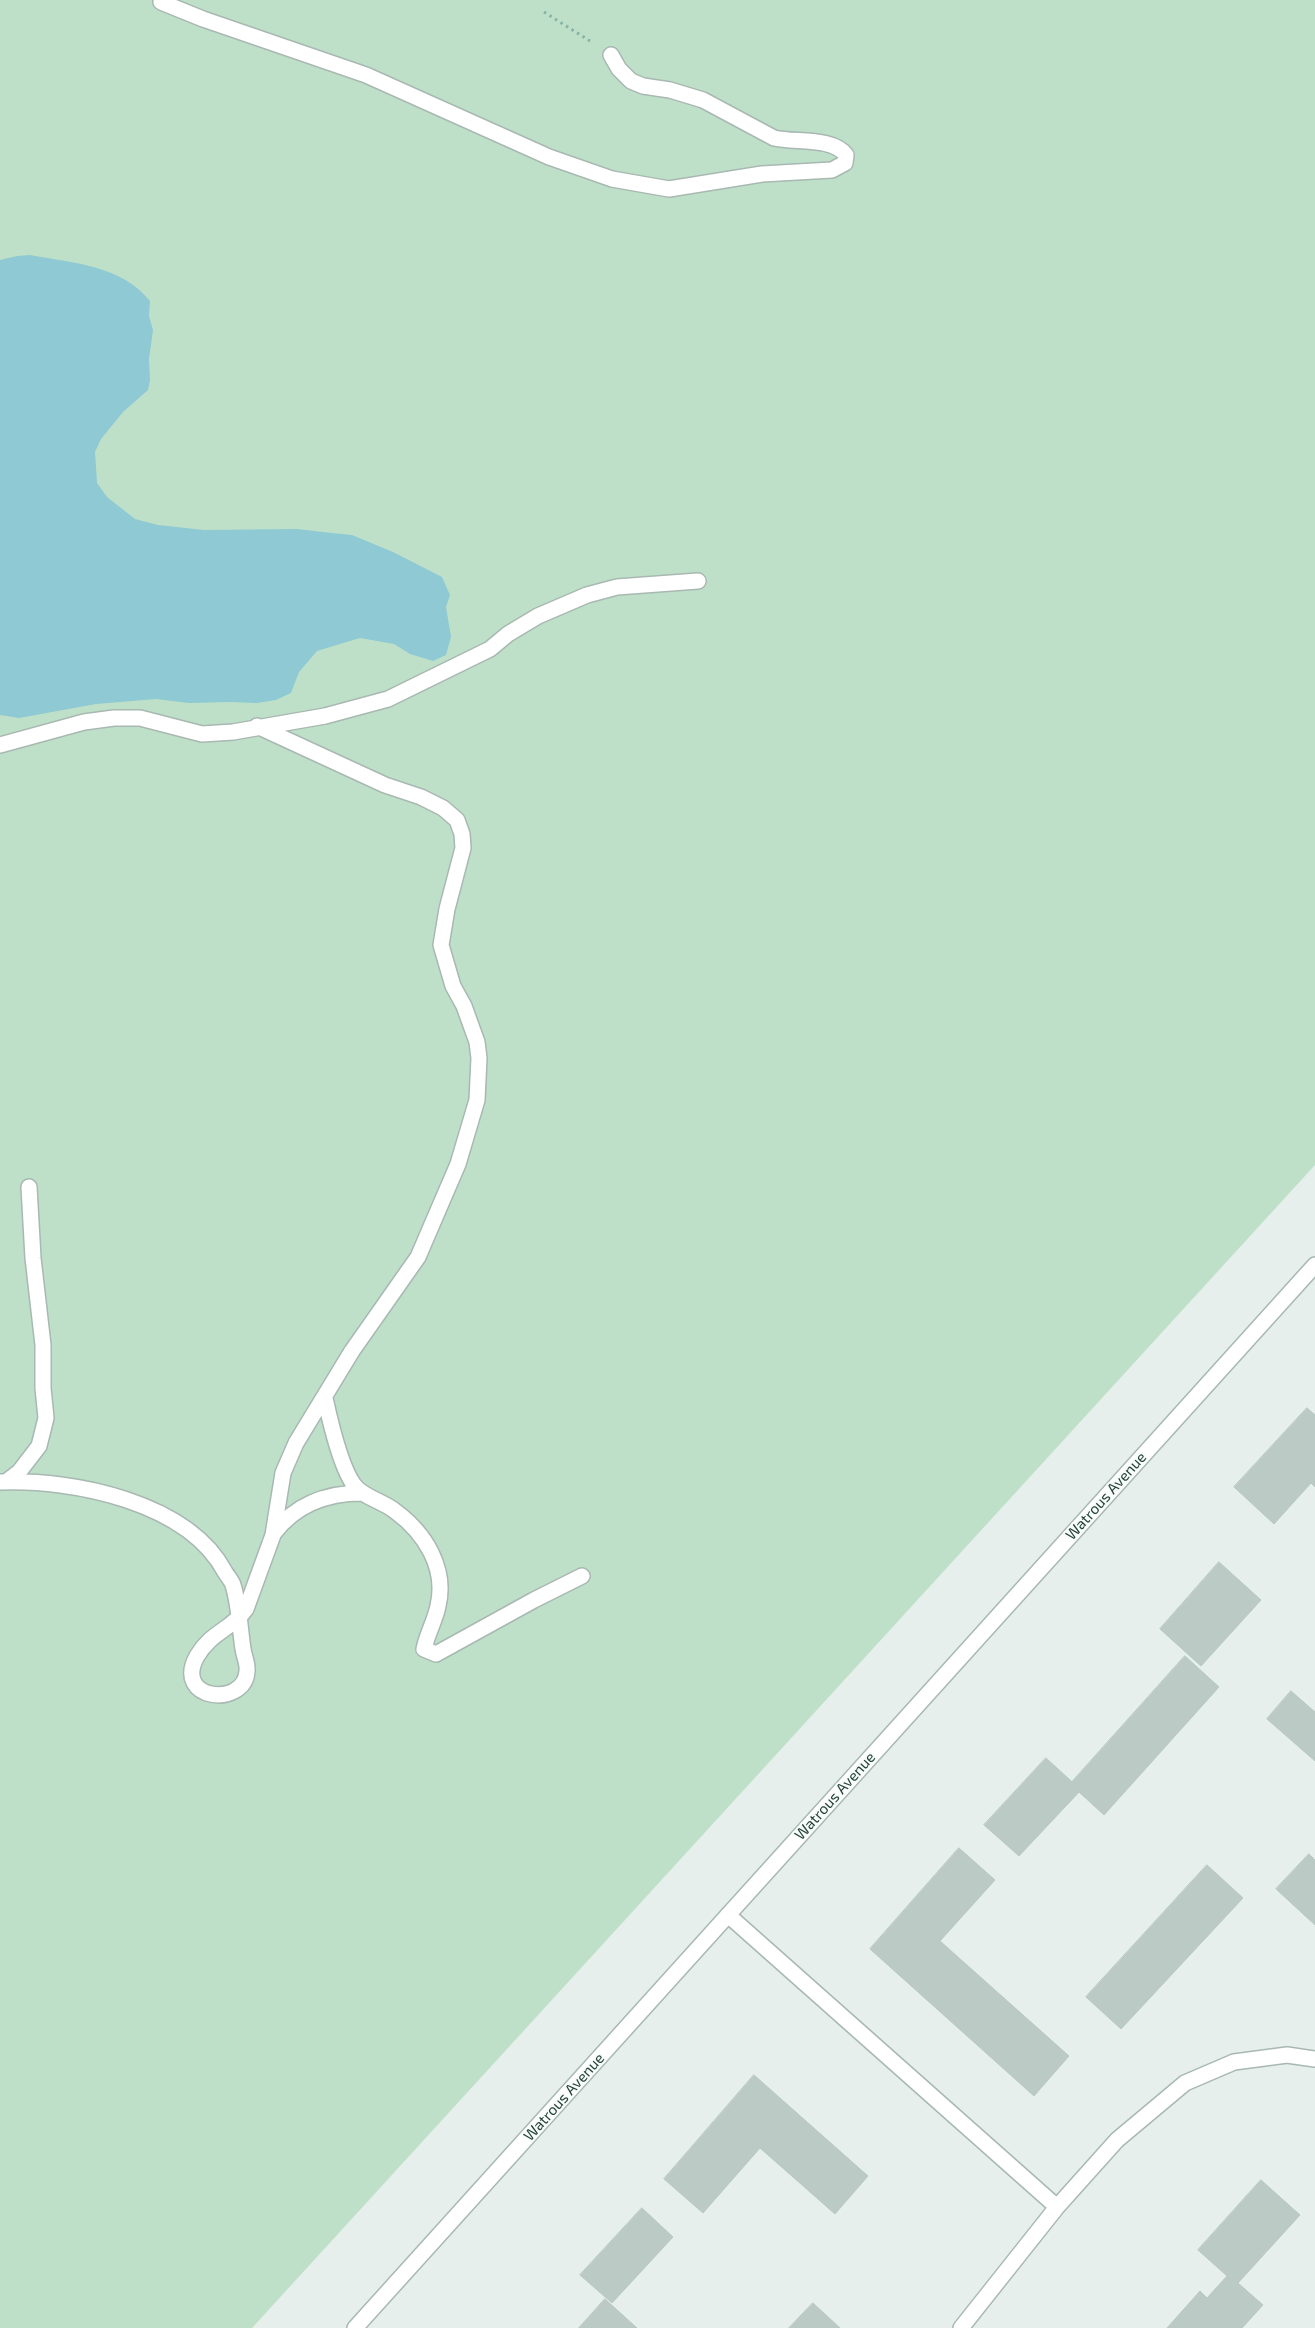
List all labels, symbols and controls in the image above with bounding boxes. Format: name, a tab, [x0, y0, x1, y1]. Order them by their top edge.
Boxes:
street label: Watrous Avenue	[1062, 1448, 1150, 1544]
street label: Watrous Avenue	[791, 1748, 879, 1844]
street label: Watrous Avenue	[520, 2049, 608, 2145]

